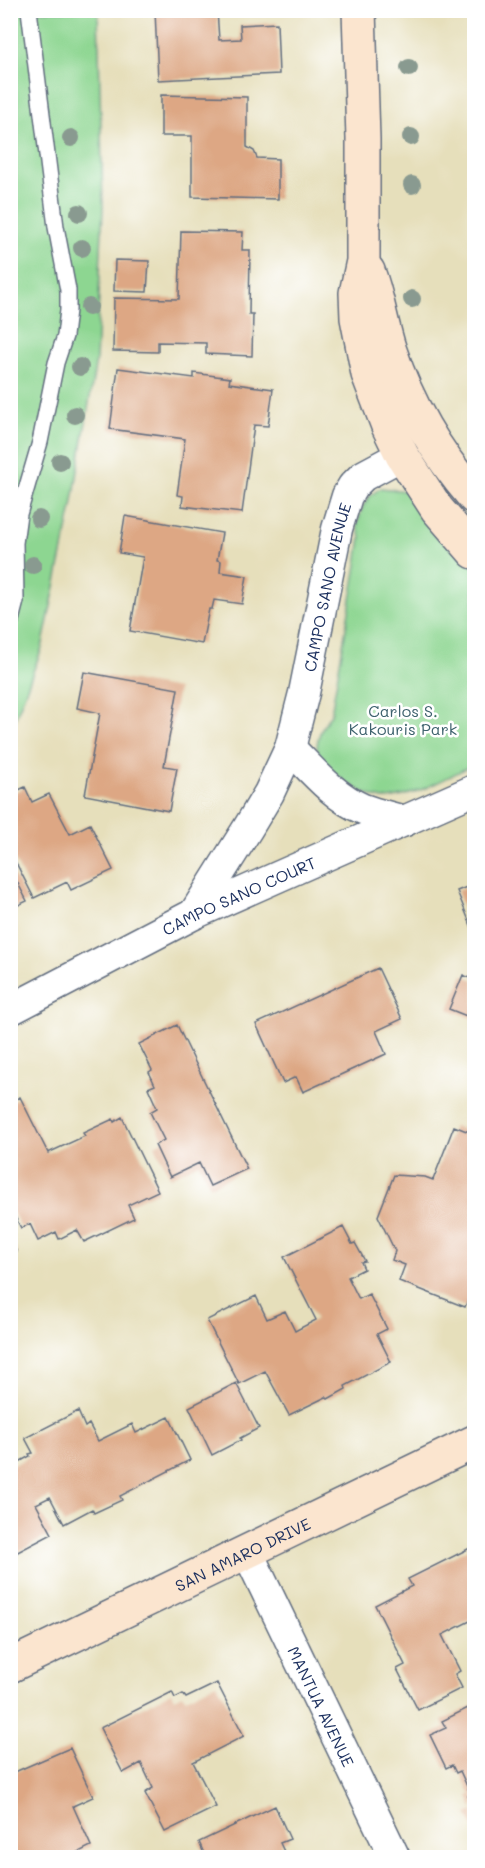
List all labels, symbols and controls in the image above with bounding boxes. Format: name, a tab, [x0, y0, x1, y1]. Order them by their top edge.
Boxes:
street label: CAMPO SANO AVENUE	[298, 500, 355, 673]
park label: Carlos S. Kakouris Park	[349, 700, 457, 739]
street label: CAMPO SANO COURT	[158, 851, 319, 939]
street label: SAN AMARO DRIVE	[171, 1512, 313, 1595]
street label: MANTUA AVENUE	[284, 1642, 360, 1770]

